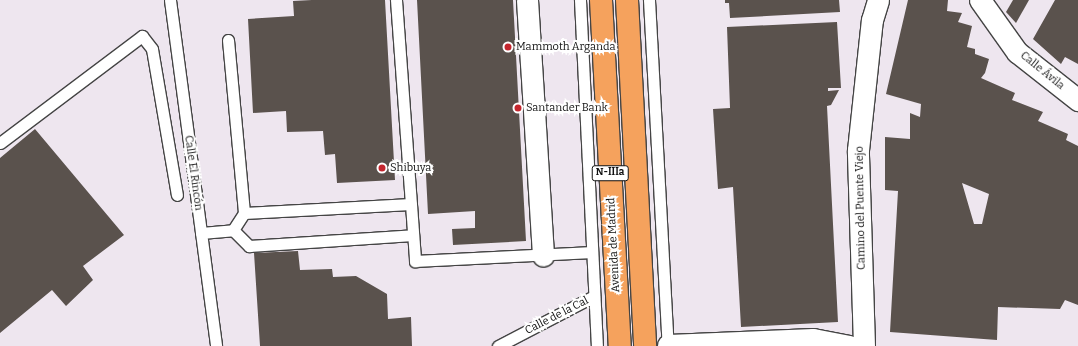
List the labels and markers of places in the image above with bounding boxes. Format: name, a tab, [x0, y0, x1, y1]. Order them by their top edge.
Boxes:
place label: Mammoth Arganda	[516, 40, 615, 54]
marker: Mammoth Arganda	[503, 42, 513, 52]
place label: Santander Bank	[526, 101, 608, 115]
marker: Santander Bank	[513, 103, 523, 113]
place label: Shibuya	[390, 161, 431, 175]
marker: Shibuya	[377, 163, 387, 173]

